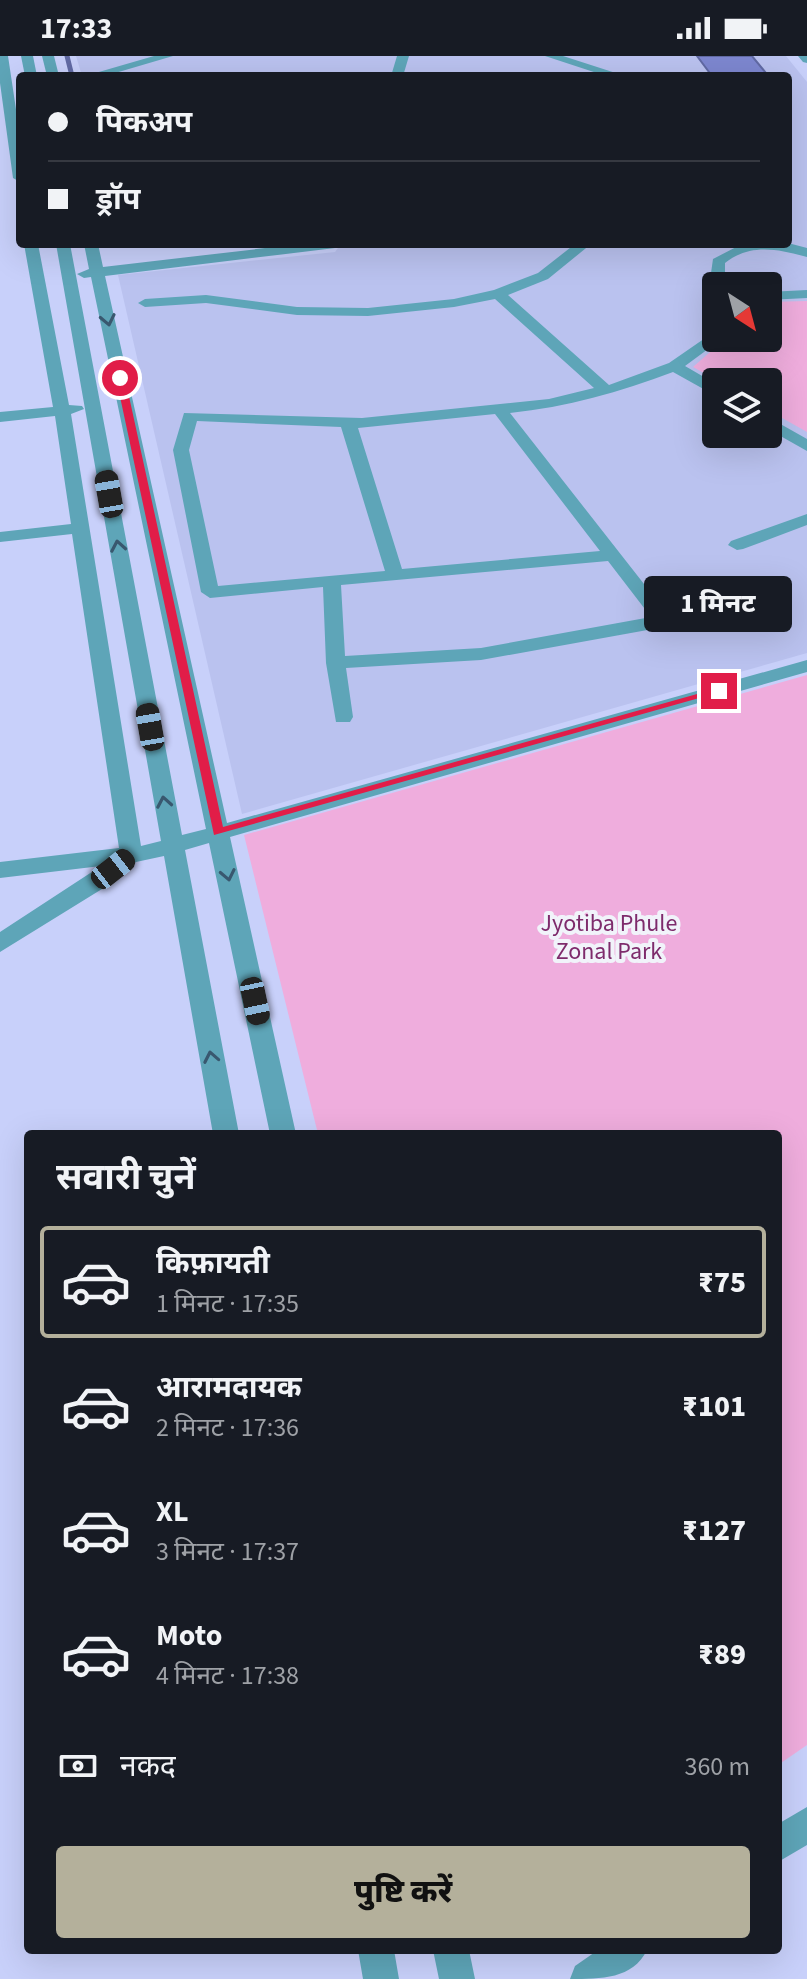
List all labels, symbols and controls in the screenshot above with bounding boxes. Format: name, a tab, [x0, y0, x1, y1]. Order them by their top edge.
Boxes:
text: 17:33	[40, 7, 112, 50]
text: पिकअप	[96, 101, 192, 144]
text: ड्रॉप	[96, 178, 140, 221]
north arrow	[702, 272, 782, 352]
map controls	[702, 272, 782, 448]
one-way arrow	[99, 313, 116, 326]
route start	[102, 360, 138, 396]
button: layers	[702, 368, 782, 448]
car	[93, 468, 125, 520]
one-way arrow	[111, 539, 128, 553]
callout: 1 मिनट	[645, 575, 793, 631]
text: 1 मिनट	[680, 585, 756, 622]
route end	[701, 673, 737, 709]
car	[134, 701, 166, 753]
one-way arrow	[156, 795, 173, 808]
car	[87, 845, 139, 893]
one-way arrow	[219, 868, 236, 882]
park label: Jyotiba Phule Zonal Park	[541, 906, 677, 969]
car	[238, 975, 272, 1027]
one-way arrow	[204, 1051, 221, 1064]
text: सवारी चुनें	[56, 1152, 196, 1203]
text: किफ़ायती	[156, 1242, 270, 1285]
icon: car	[60, 1246, 132, 1318]
text: ₹75	[698, 1261, 746, 1304]
text: 1 मिनट · 17:35	[156, 1285, 299, 1322]
text: आरामदायक	[156, 1366, 302, 1409]
icon: car	[60, 1370, 132, 1442]
text: ₹101	[682, 1385, 746, 1428]
text: 2 मिनट · 17:36	[156, 1409, 299, 1446]
text: XL	[156, 1490, 189, 1533]
icon: car	[60, 1494, 132, 1566]
text: ₹127	[682, 1509, 746, 1552]
text: 3 मिनट · 17:37	[156, 1533, 299, 1570]
text: Moto	[156, 1614, 222, 1657]
icon: car	[60, 1618, 132, 1690]
text: ₹89	[698, 1633, 746, 1676]
text: 4 मिनट · 17:38	[156, 1657, 299, 1694]
icon: cash	[56, 1744, 100, 1788]
text: नकद	[120, 1745, 176, 1788]
text: 360 m	[684, 1748, 750, 1785]
button: पुष्टि करें	[56, 1846, 750, 1938]

